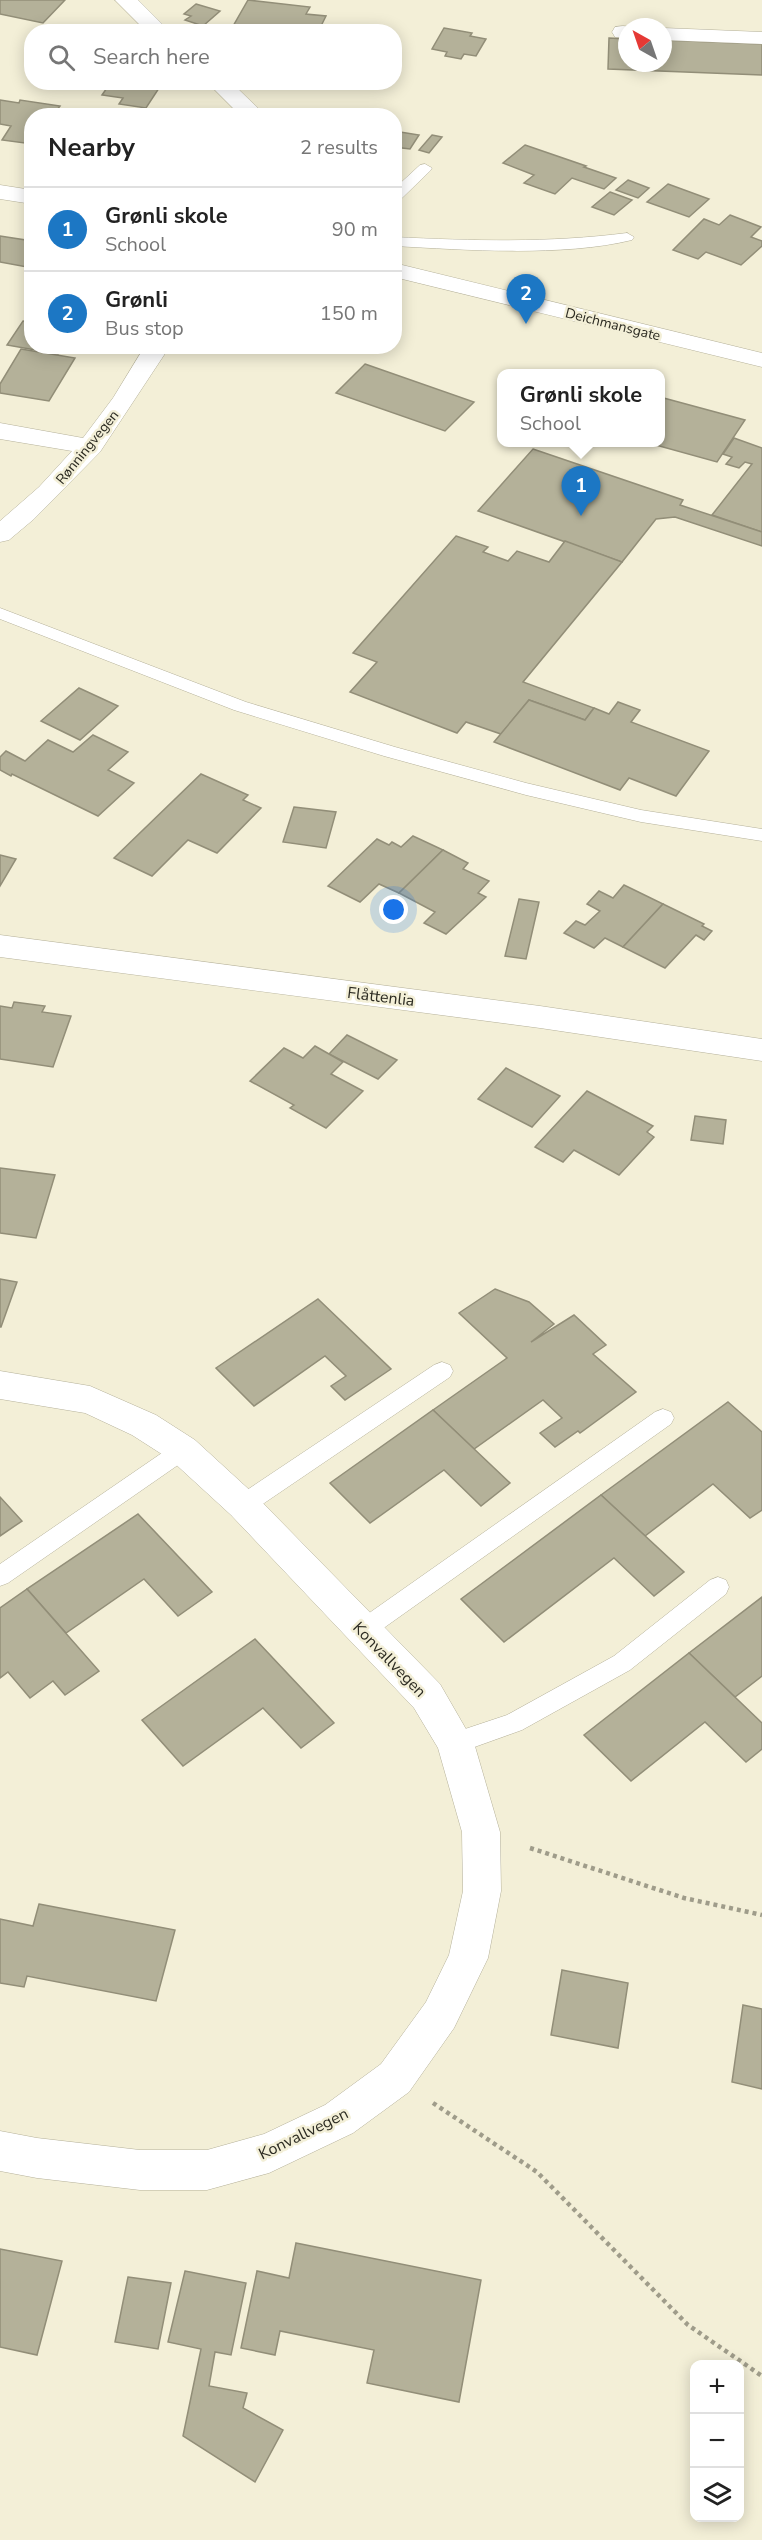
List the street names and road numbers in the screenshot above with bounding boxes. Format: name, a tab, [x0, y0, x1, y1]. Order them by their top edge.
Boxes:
street label: Deichmansgate	[563, 303, 662, 345]
street label: Rønningvegen	[52, 406, 123, 488]
street label: Flåttenlia	[346, 982, 416, 1012]
street label: Konvallvegen	[348, 1617, 431, 1702]
street label: Konvallvegen	[255, 2103, 352, 2165]

